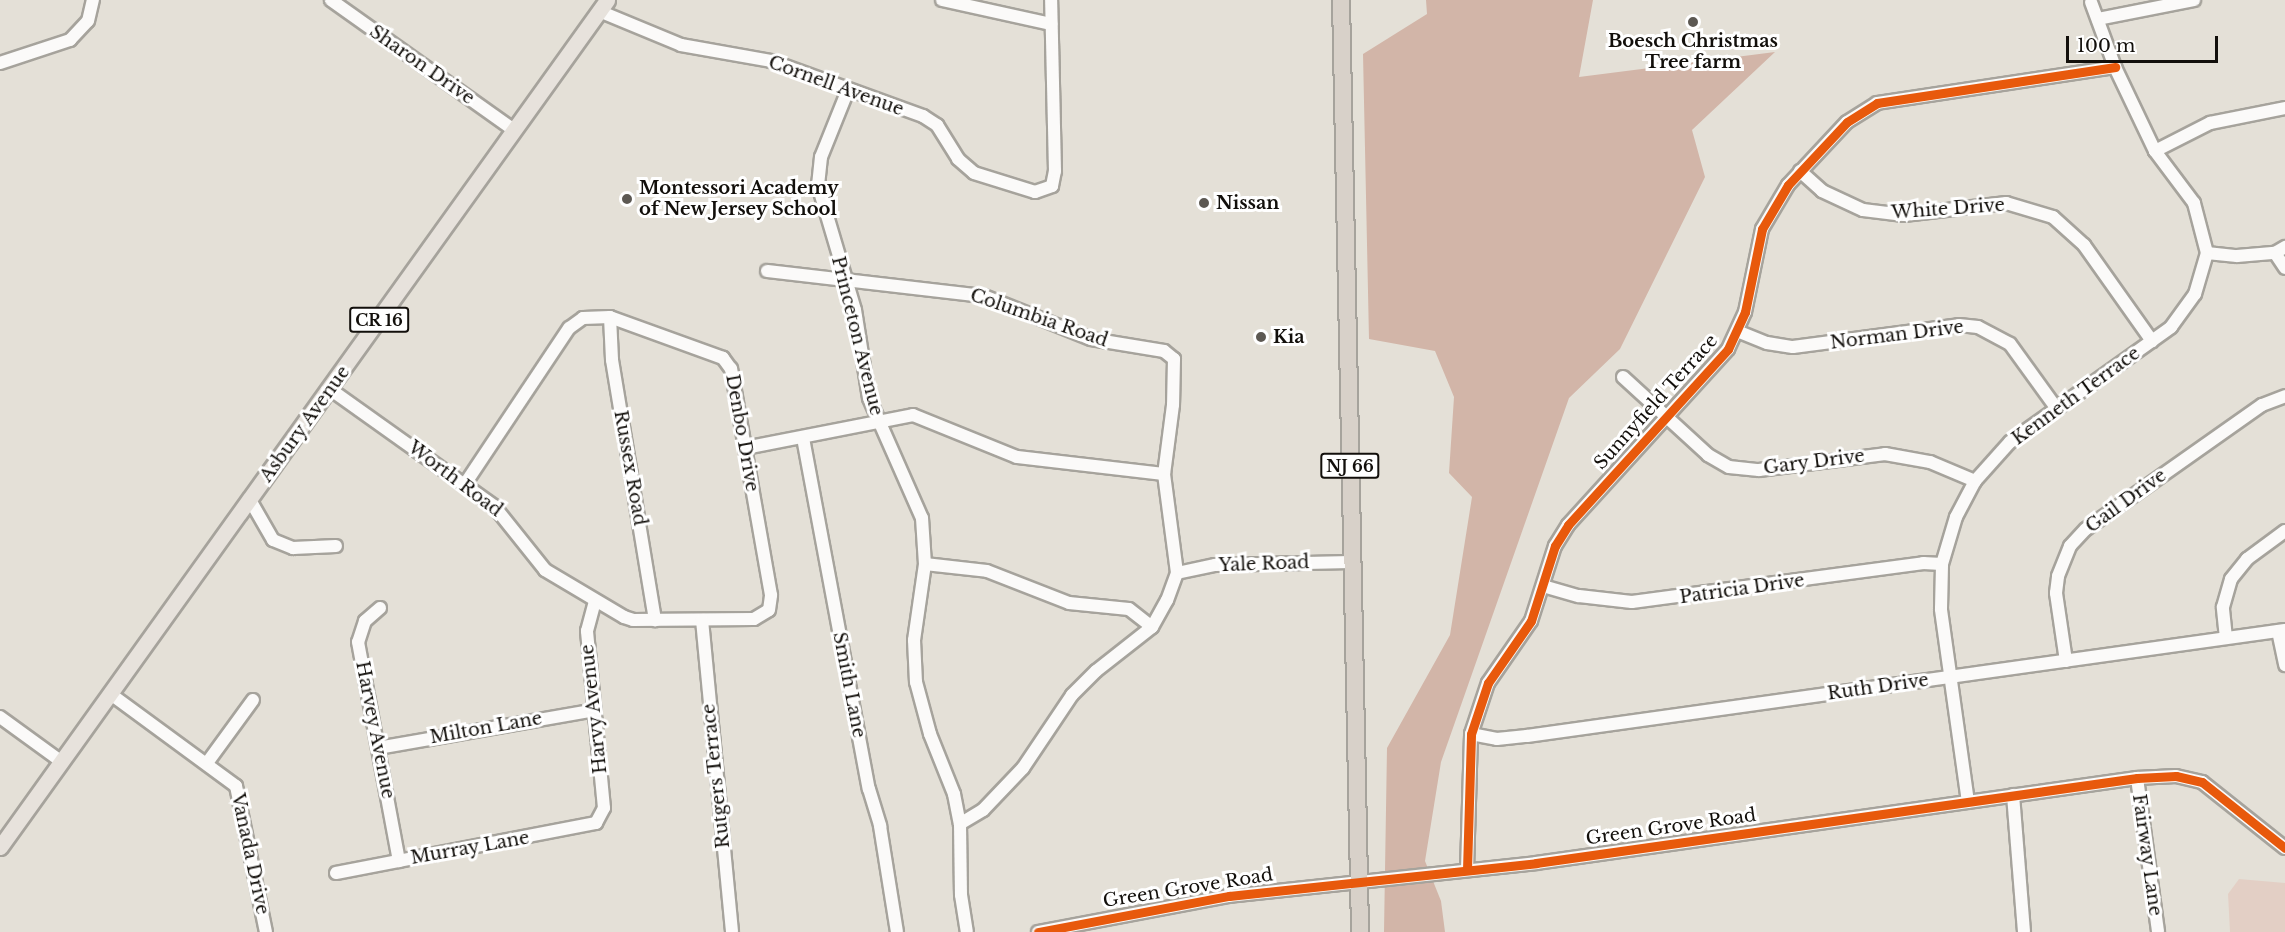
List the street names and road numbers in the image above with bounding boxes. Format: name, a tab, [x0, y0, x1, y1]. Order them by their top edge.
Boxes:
street label: Sharon Drive	[365, 21, 479, 109]
street label: Cornell Avenue	[765, 51, 907, 121]
street label: White Drive	[1891, 194, 2005, 224]
street label: Princeton Avenue	[827, 254, 887, 418]
street label: Columbia Road	[967, 284, 1111, 352]
road number: CR 16	[348, 307, 410, 333]
street label: Norman Drive	[1829, 316, 1965, 354]
street label: Sunnyfield Terrace	[1590, 330, 1722, 474]
street label: Kenneth Terrace	[2008, 342, 2144, 450]
street label: Asbury Avenue	[255, 361, 355, 487]
street label: Denbo Drive	[721, 373, 763, 493]
street label: Russex Road	[609, 409, 651, 527]
street label: Worth Road	[404, 437, 506, 521]
street label: Gary Drive	[1762, 445, 1866, 479]
road number: NJ 66	[1320, 453, 1380, 479]
street label: Gail Drive	[2082, 465, 2170, 537]
street label: Yale Road	[1218, 552, 1310, 576]
street label: Patricia Drive	[1678, 570, 1806, 608]
street label: Smith Lane	[828, 630, 870, 740]
street label: Harvy Avenue	[576, 643, 612, 775]
street label: Harvey Avenue	[351, 659, 399, 801]
street label: Ruth Drive	[1826, 669, 1930, 705]
street label: Rutgers Terrace	[698, 702, 734, 850]
street label: Milton Lane	[428, 708, 544, 748]
street label: Vanada Drive	[227, 791, 273, 917]
street label: Fairway Lane	[2128, 792, 2166, 918]
street label: Green Grove Road	[1584, 804, 1758, 850]
street label: Murray Lane	[409, 827, 531, 869]
street label: Green Grove Road	[1102, 864, 1274, 912]

